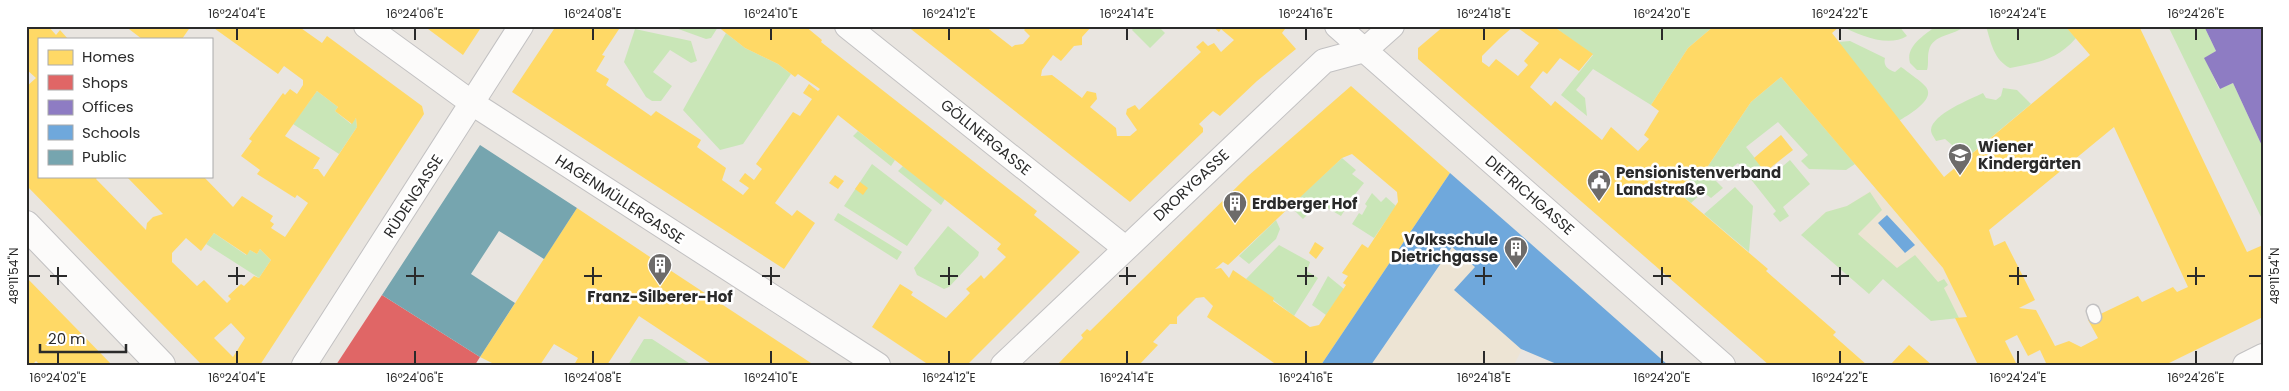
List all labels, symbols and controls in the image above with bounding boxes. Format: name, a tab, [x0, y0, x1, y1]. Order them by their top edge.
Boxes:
text: 16°24'04"E	[208, 5, 266, 22]
text: 16°24'06"E	[386, 5, 444, 22]
text: 16°24'08"E	[564, 5, 622, 22]
text: 16°24'10"E	[744, 5, 798, 22]
text: 16°24'12"E	[922, 5, 976, 22]
text: 16°24'14"E	[1100, 5, 1154, 22]
text: 16°24'16"E	[1279, 5, 1333, 22]
text: 16°24'18"E	[1457, 5, 1511, 22]
text: 16°24'20"E	[1634, 5, 1690, 22]
text: 16°24'22"E	[1812, 5, 1868, 22]
text: 16°24'24"E	[1990, 5, 2046, 22]
text: 16°24'26"E	[2168, 5, 2224, 22]
legend	[38, 38, 212, 178]
text: Homes	[82, 46, 135, 67]
text: Shops	[82, 72, 128, 93]
street label: GÖLLNERGASSE	[936, 94, 1036, 180]
text: Offices	[82, 96, 134, 117]
text: Schools	[82, 122, 140, 143]
place label: Wiener Kindergärten	[1978, 136, 2081, 174]
school or university icon: Wiener Kindergärten	[1947, 142, 1973, 176]
street label: DRORYGASSE	[1149, 144, 1233, 226]
text: Public	[82, 146, 127, 167]
street label: HAGENMÜLLERGASSE	[551, 149, 689, 249]
street label: RÜDENGASSE	[378, 150, 448, 242]
street label: DIETRICHGASSE	[1481, 150, 1579, 240]
place label: Pensionistenverband Landstraße	[1616, 162, 1781, 200]
public building icon: Pensionistenverband Landstraße	[1586, 168, 1612, 202]
building icon: Erdberger Hof	[1222, 190, 1248, 224]
place label: Erdberger Hof	[1252, 193, 1358, 214]
place label: Volksschule Dietrichgasse	[1391, 229, 1498, 267]
building icon: Volksschule Dietrichgasse	[1503, 235, 1529, 269]
text: 48°11'54"N	[5, 248, 22, 304]
text: 48°11'54"N	[2266, 248, 2283, 304]
building icon: Franz-Silberer-Hof	[647, 252, 673, 286]
place label: Franz-Silberer-Hof	[587, 286, 733, 307]
scale bar	[40, 321, 126, 353]
text: 20 m	[48, 328, 86, 349]
text: 16°24'02"E	[30, 369, 86, 386]
text: 16°24'04"E	[208, 369, 266, 386]
text: 16°24'06"E	[386, 369, 444, 386]
text: 16°24'08"E	[564, 369, 622, 386]
text: 16°24'10"E	[744, 369, 798, 386]
text: 16°24'12"E	[922, 369, 976, 386]
text: 16°24'14"E	[1100, 369, 1154, 386]
text: 16°24'16"E	[1279, 369, 1333, 386]
text: 16°24'18"E	[1457, 369, 1511, 386]
text: 16°24'20"E	[1634, 369, 1690, 386]
text: 16°24'22"E	[1812, 369, 1868, 386]
text: 16°24'24"E	[1990, 369, 2046, 386]
text: 16°24'26"E	[2168, 369, 2224, 386]

